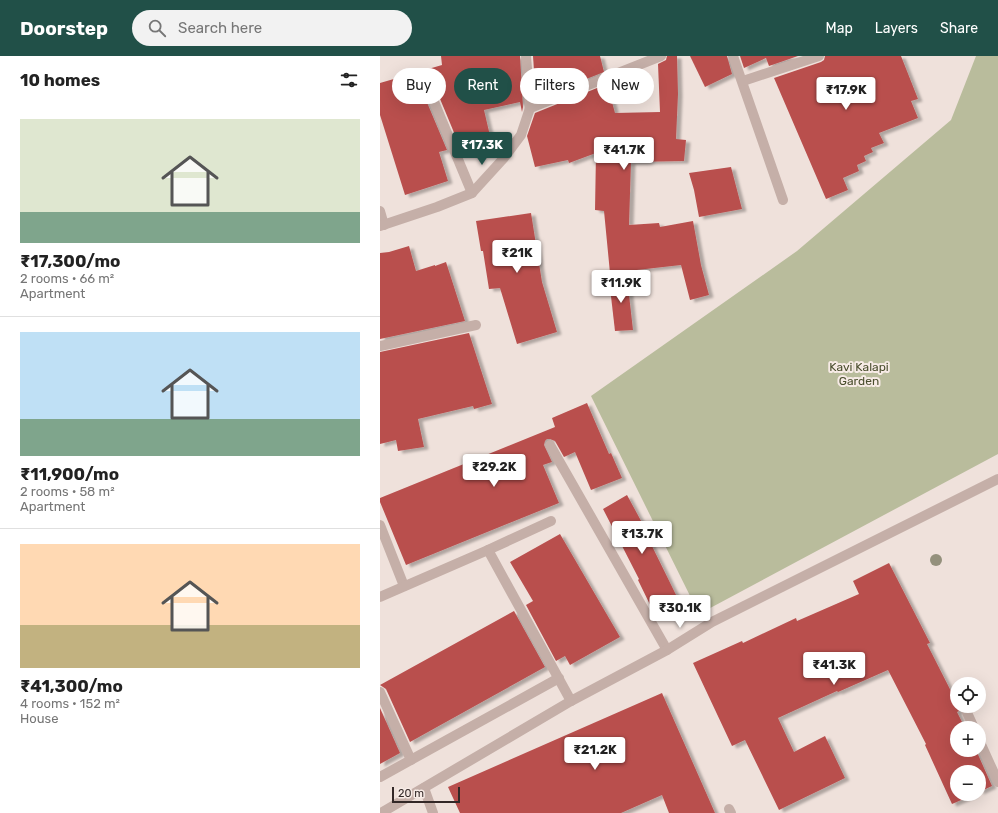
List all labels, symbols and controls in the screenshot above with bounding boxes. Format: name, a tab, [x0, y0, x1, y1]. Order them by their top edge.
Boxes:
search box	[132, 10, 412, 46]
text: Doorstep	[20, 17, 108, 40]
icon: search	[146, 17, 168, 39]
text: Search here	[178, 19, 262, 37]
text: Map	[826, 20, 853, 37]
text: Layers	[875, 20, 918, 37]
text: Share	[940, 20, 978, 37]
chip: Buy	[392, 68, 446, 104]
chip: Rent	[454, 68, 512, 104]
chip: Filters	[520, 68, 589, 104]
chip: New	[597, 68, 654, 104]
icon: filters	[338, 69, 360, 91]
text: 10 homes	[20, 70, 100, 90]
pin: ₹17.9K	[813, 77, 879, 111]
text: ₹17.9K	[825, 82, 867, 97]
pin: ₹17.3K	[449, 132, 515, 166]
text: ₹17.3K	[461, 137, 503, 152]
pin: ₹41.7K	[591, 137, 657, 171]
text: ₹41.7K	[603, 142, 645, 157]
icon: home	[154, 145, 226, 217]
pin: ₹21K	[493, 240, 541, 274]
text: ₹21K	[501, 245, 533, 260]
text: ₹17,300/mo	[20, 251, 120, 271]
pin: ₹11.9K	[588, 270, 654, 304]
text: 2 rooms · 66 m²	[20, 271, 114, 286]
text: ₹11.9K	[601, 275, 641, 290]
text: Apartment	[20, 286, 85, 301]
icon: home	[154, 358, 226, 430]
park label: Kavi Kalapi Garden	[829, 360, 889, 388]
pin: ₹29.2K	[461, 454, 527, 488]
text: ₹29.2K	[472, 459, 516, 474]
text: ₹11,900/mo	[20, 464, 119, 484]
text: 2 rooms · 58 m²	[20, 484, 115, 499]
text: Apartment	[20, 499, 85, 514]
pin: ₹13.7K	[609, 521, 675, 555]
text: ₹13.7K	[621, 526, 663, 541]
icon: home	[154, 570, 226, 642]
pin: ₹30.1K	[647, 595, 713, 629]
text: ₹30.1K	[658, 600, 702, 615]
pin: ₹41.3K	[801, 652, 867, 686]
text: ₹41.3K	[812, 657, 856, 672]
text: ₹41,300/mo	[20, 676, 123, 696]
map controls	[950, 677, 986, 801]
button: locate	[950, 677, 986, 713]
text: 4 rooms · 152 m²	[20, 696, 120, 711]
text: House	[20, 711, 58, 726]
button: +	[950, 721, 986, 757]
pin: ₹21.2K	[562, 737, 628, 771]
text: ₹21.2K	[573, 742, 617, 757]
button: −	[950, 765, 986, 801]
scale bar	[392, 785, 460, 804]
text: 20 m	[398, 787, 424, 800]

